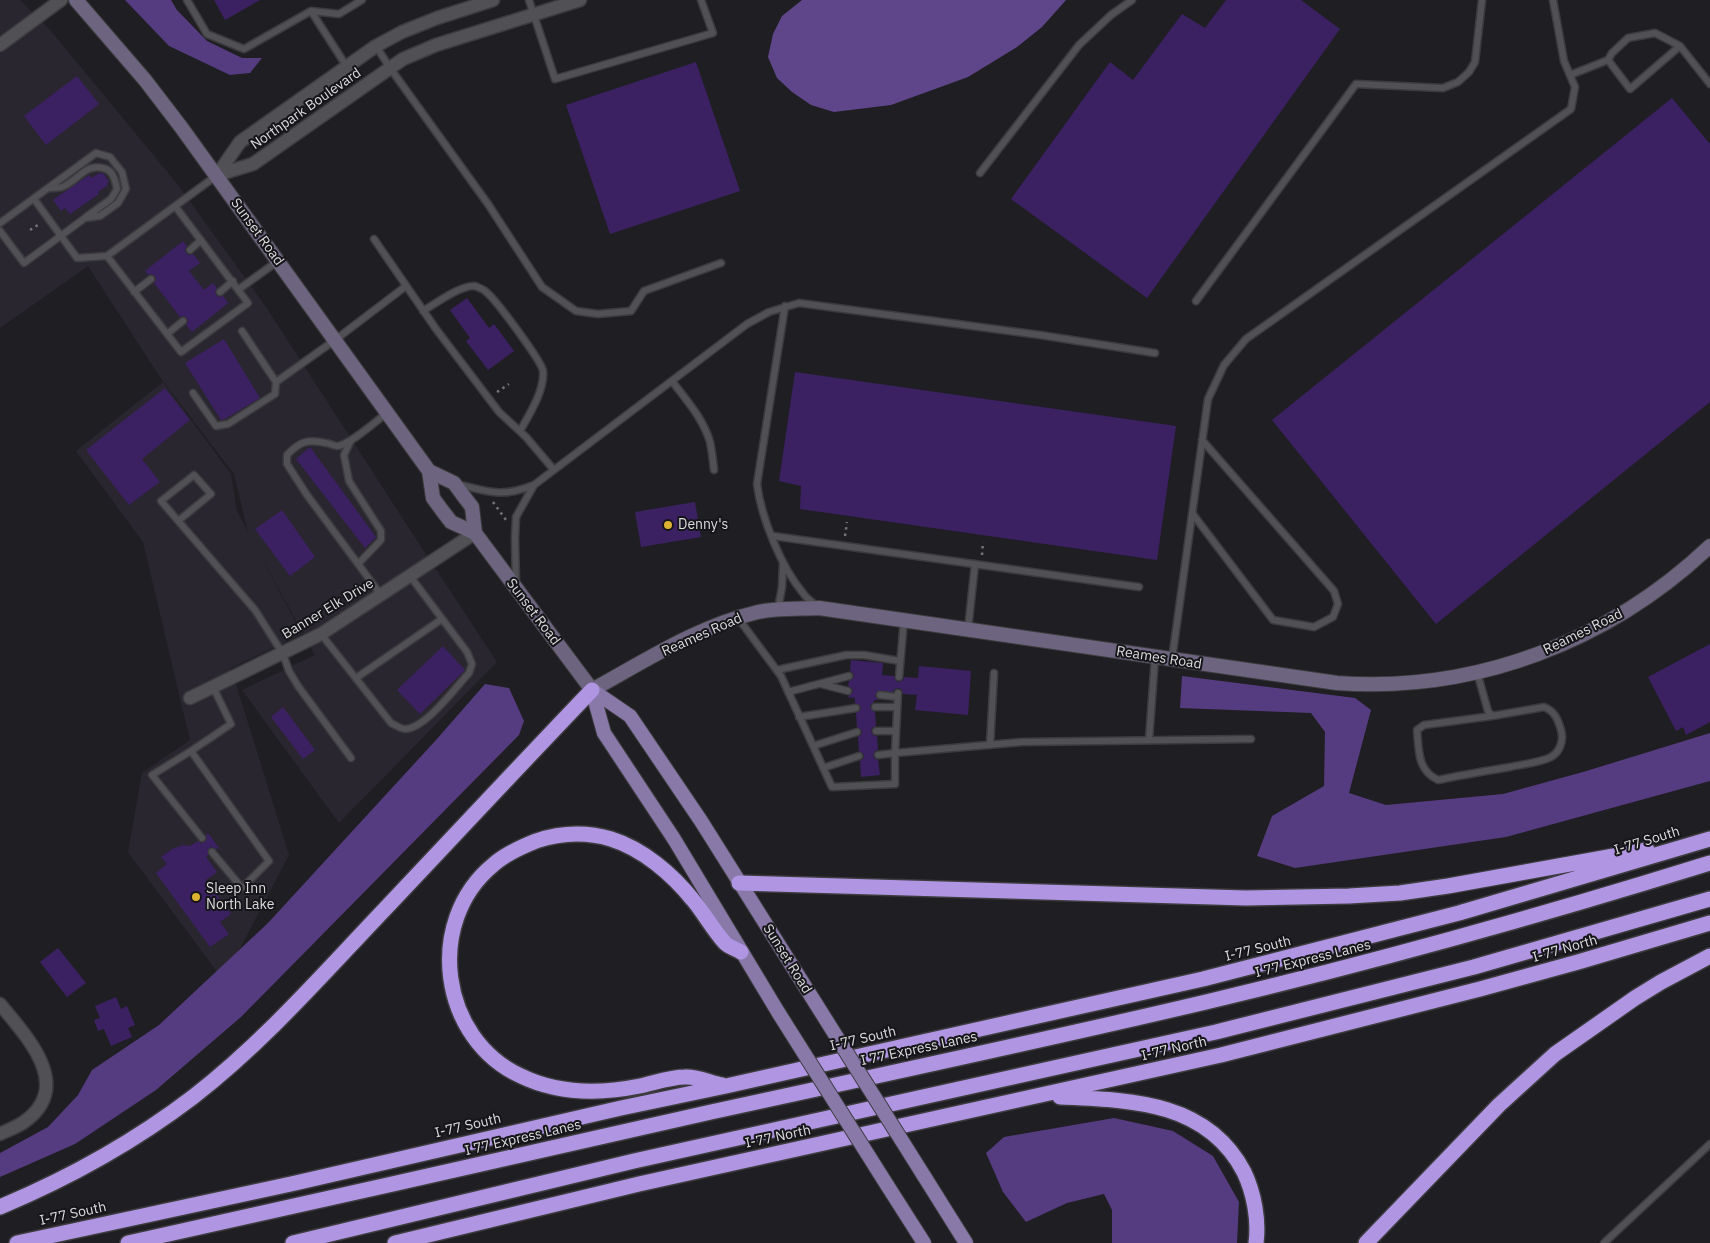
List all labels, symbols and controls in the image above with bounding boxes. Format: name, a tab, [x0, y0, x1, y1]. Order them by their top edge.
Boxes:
street label: Northpark Boulevard	[248, 65, 364, 153]
street label: Sunset Road	[227, 195, 287, 269]
place label: Denny's	[678, 517, 728, 533]
marker: Denny's	[662, 519, 674, 531]
street label: Banner Elk Drive	[279, 575, 377, 643]
street label: Sunset Road	[503, 575, 563, 649]
street label: Reames Road	[1541, 606, 1625, 658]
street label: Reames Road	[659, 610, 745, 660]
street label: Reames Road	[1115, 643, 1203, 673]
street label: I-77 South	[1612, 823, 1682, 859]
place label: Sleep Inn North Lake	[206, 881, 274, 914]
marker: Sleep Inn North Lake	[190, 891, 202, 903]
street label: Sunset Road	[759, 921, 815, 997]
street label: I-77 North	[1531, 932, 1599, 966]
street label: I-77 South	[1223, 933, 1293, 965]
street label: I 77 Express Lanes	[1253, 936, 1373, 982]
street label: I-77 South	[828, 1023, 898, 1055]
street label: I 77 Express Lanes	[859, 1028, 979, 1070]
street label: I-77 North	[1140, 1033, 1208, 1065]
street label: I-77 South	[433, 1110, 503, 1142]
street label: I 77 Express Lanes	[463, 1116, 583, 1160]
street label: I-77 North	[744, 1122, 812, 1152]
street label: I-77 South	[38, 1199, 108, 1229]

